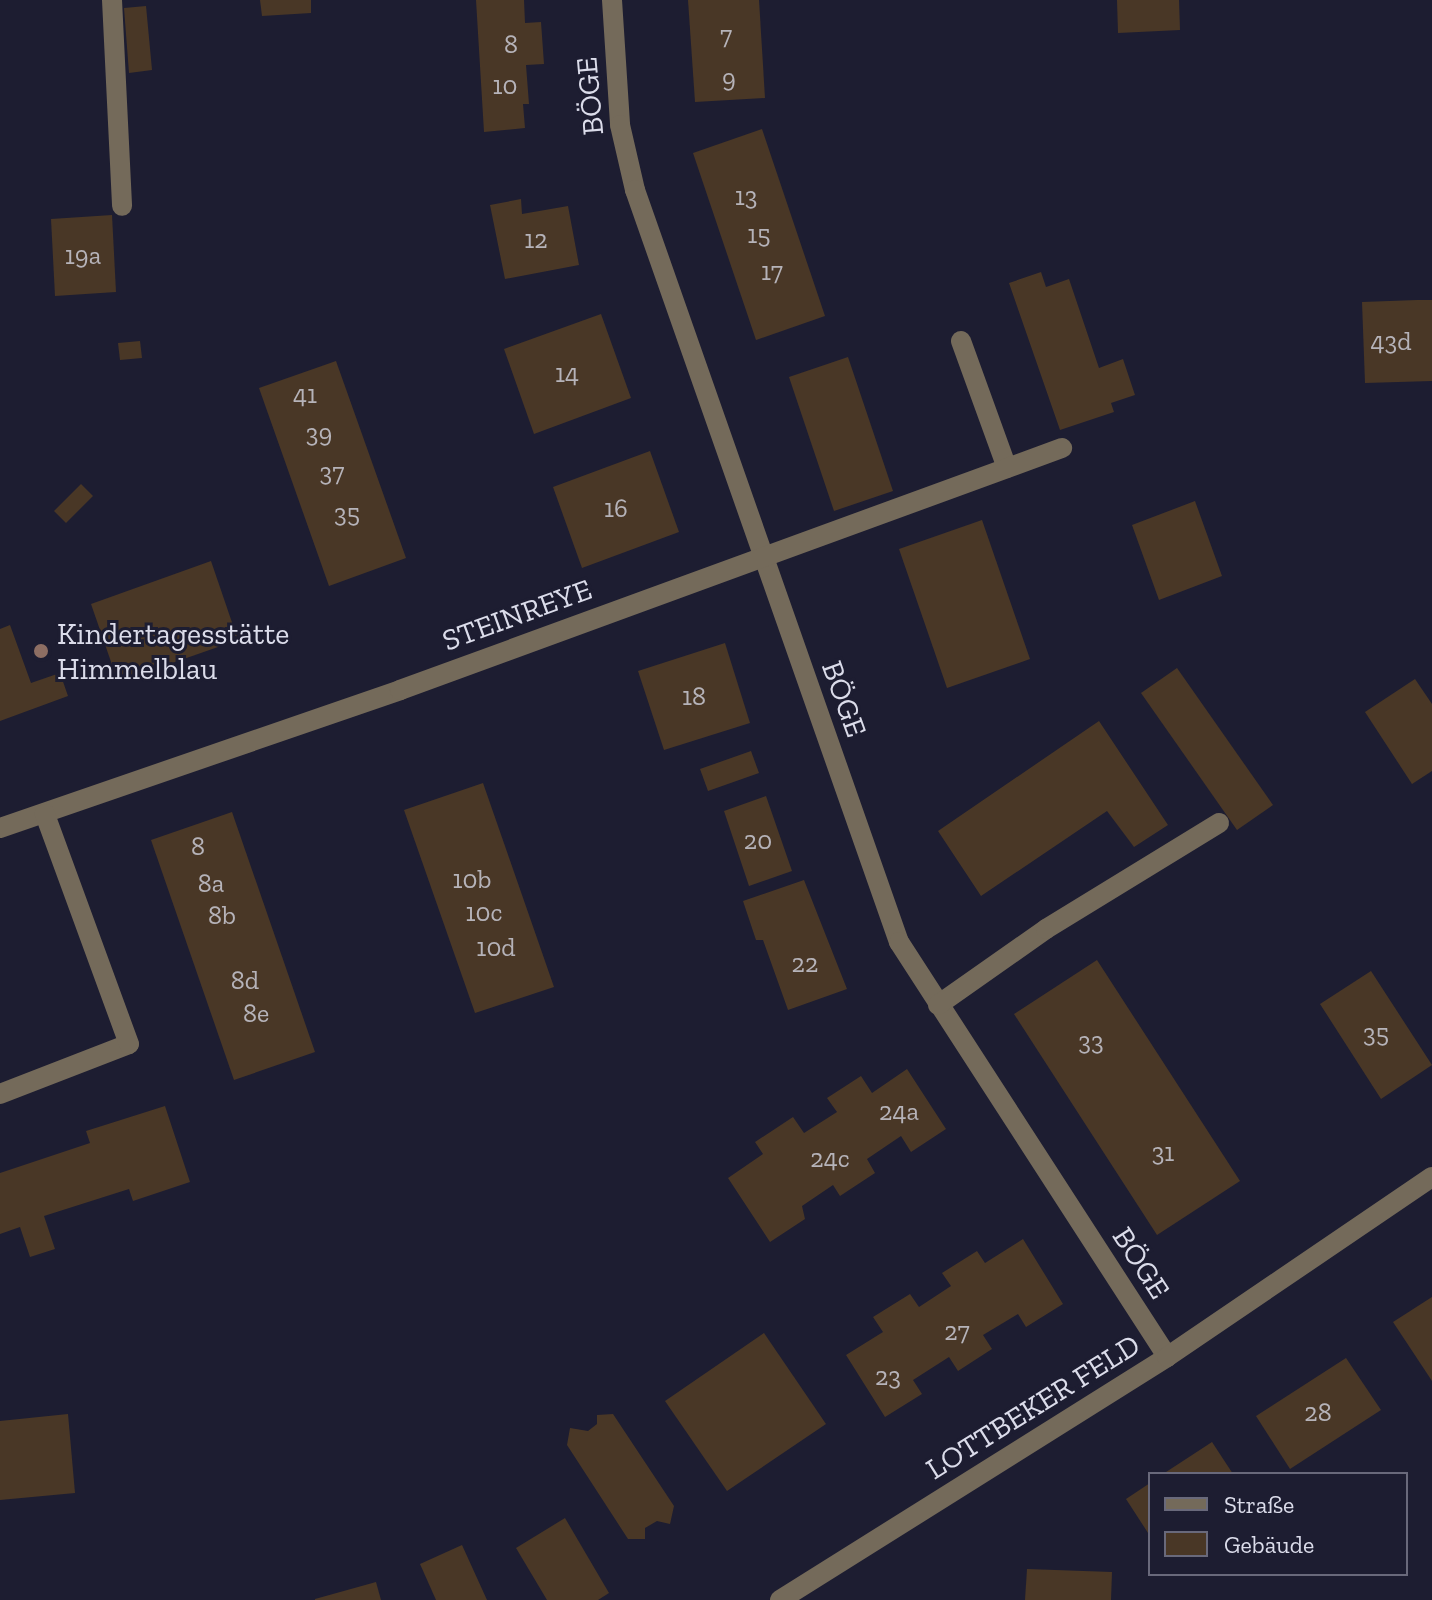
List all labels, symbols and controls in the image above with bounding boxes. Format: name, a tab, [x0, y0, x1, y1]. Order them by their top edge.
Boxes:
house number: 7	[720, 20, 732, 52]
house number: 8	[504, 29, 518, 61]
street label: BÖGE	[569, 55, 611, 137]
house number: 9	[722, 63, 736, 95]
house number: 10	[493, 70, 517, 102]
house number: 13	[735, 181, 757, 213]
house number: 15	[747, 219, 771, 251]
house number: 12	[524, 224, 548, 256]
house number: 19a	[65, 240, 101, 272]
house number: 17	[761, 256, 783, 288]
house number: 43d	[1370, 326, 1412, 358]
house number: 14	[555, 358, 579, 390]
house number: 41	[293, 379, 317, 411]
house number: 39	[306, 418, 332, 450]
house number: 37	[320, 457, 344, 489]
house number: 16	[604, 493, 628, 525]
house number: 35	[334, 498, 360, 530]
street label: STEINREYE	[437, 571, 597, 659]
place label: Kindertagesstätte Himmelblau	[57, 616, 289, 686]
marker: Kindertagesstätte Himmelblau	[32, 642, 50, 660]
street label: BÖGE	[814, 656, 874, 742]
house number: 18	[682, 681, 706, 713]
house number: 20	[744, 825, 772, 857]
house number: 8	[191, 831, 205, 863]
house number: 10b	[453, 864, 491, 896]
house number: 8a	[198, 868, 224, 900]
house number: 10c	[466, 897, 502, 929]
house number: 8b	[208, 900, 236, 932]
house number: 10d	[476, 932, 516, 964]
house number: 22	[792, 948, 818, 980]
house number: 8d	[231, 965, 259, 997]
house number: 8e	[243, 998, 269, 1030]
house number: 35	[1363, 1018, 1389, 1050]
house number: 33	[1078, 1026, 1104, 1058]
house number: 24a	[879, 1096, 919, 1128]
house number: 31	[1152, 1137, 1174, 1169]
house number: 24c	[810, 1143, 850, 1175]
street label: BÖGE	[1105, 1220, 1177, 1306]
house number: 27	[944, 1316, 970, 1348]
street label: LOTTBEKER FELD	[920, 1327, 1146, 1487]
house number: 23	[875, 1361, 901, 1393]
house number: 28	[1304, 1397, 1332, 1429]
legend	[1148, 1472, 1408, 1576]
text: Straße	[1224, 1490, 1294, 1519]
text: Gebäude	[1224, 1530, 1314, 1559]

